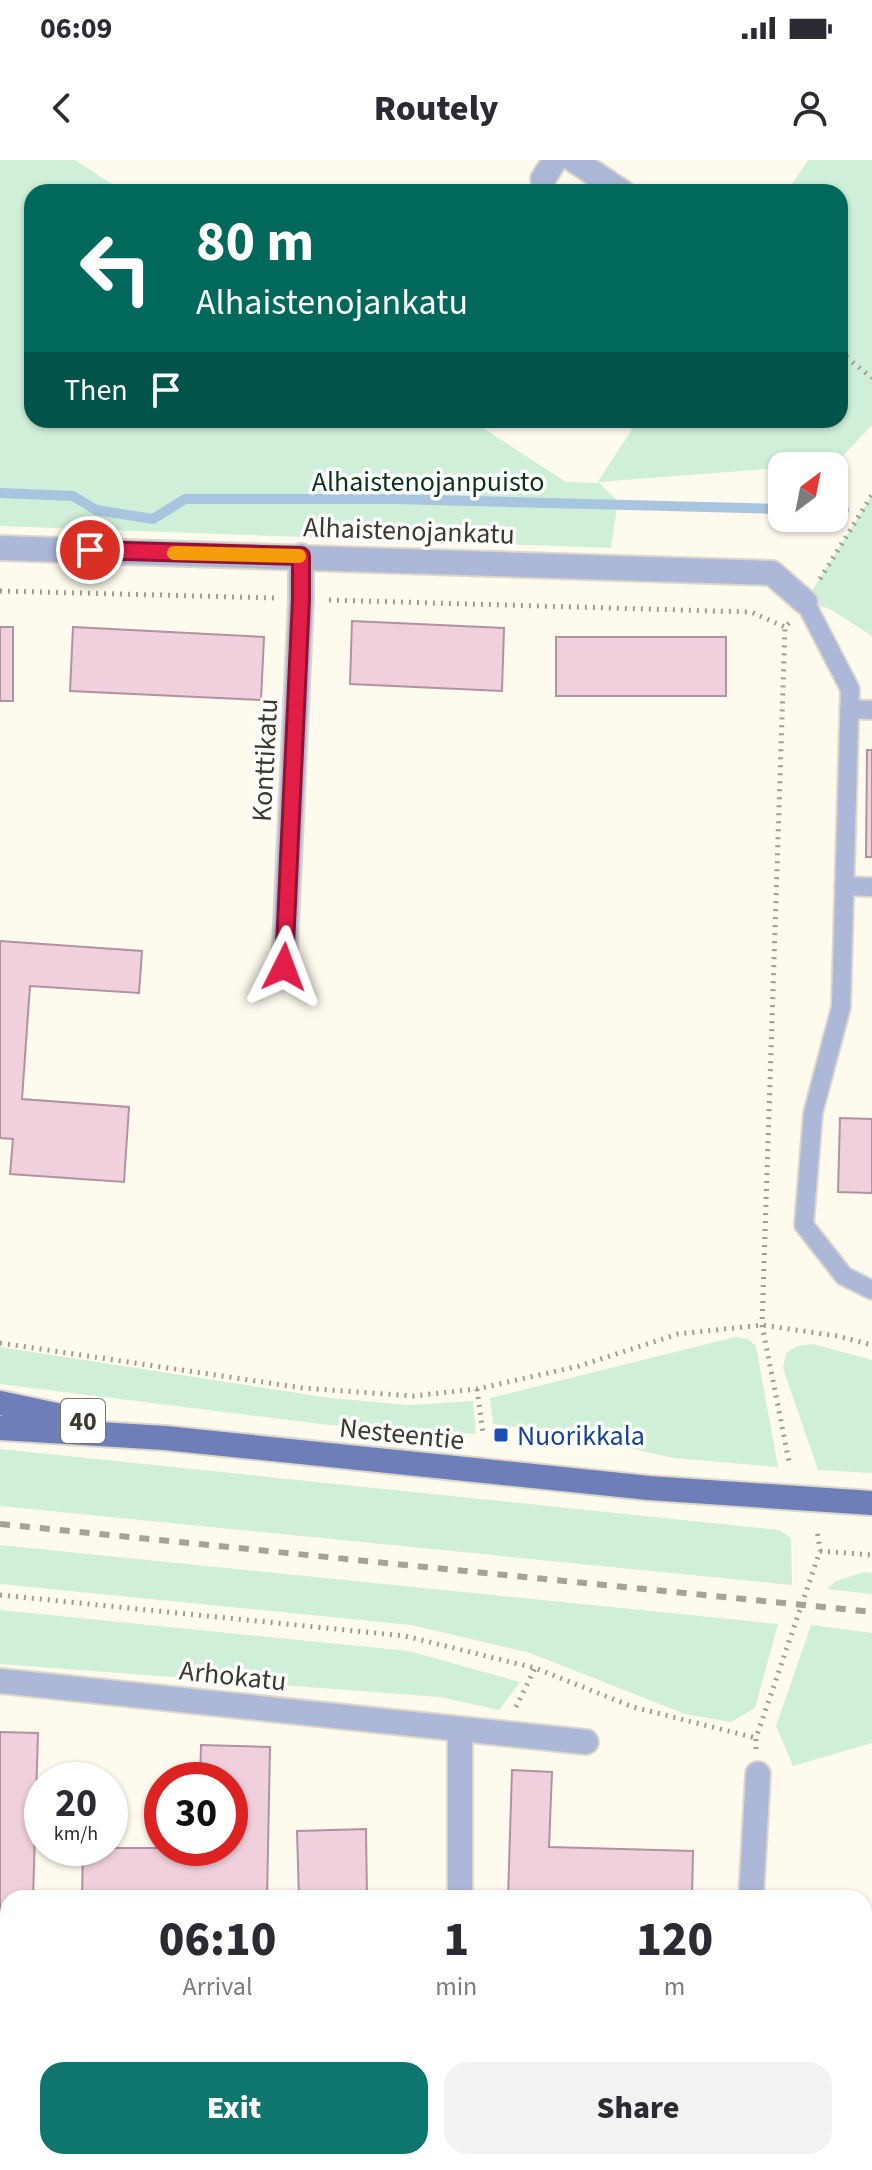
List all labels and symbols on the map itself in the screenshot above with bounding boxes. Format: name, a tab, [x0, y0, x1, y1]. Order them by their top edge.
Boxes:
north arrow	[768, 452, 848, 532]
park label: Alhaistenojanpuisto	[312, 462, 544, 502]
street label: Alhaistenojankatu	[303, 507, 515, 555]
pin	[56, 516, 124, 584]
street label: Konttikatu	[242, 697, 288, 823]
position arrow	[242, 925, 326, 1009]
road number: 40	[61, 1399, 105, 1443]
street label: Nesteentie	[337, 1408, 466, 1460]
place label: Nuorikkala	[517, 1416, 645, 1456]
marker: Nuorikkala	[492, 1426, 510, 1444]
street label: Arhokatu	[177, 1650, 288, 1701]
speed limit sign: 30	[144, 1762, 248, 1866]

